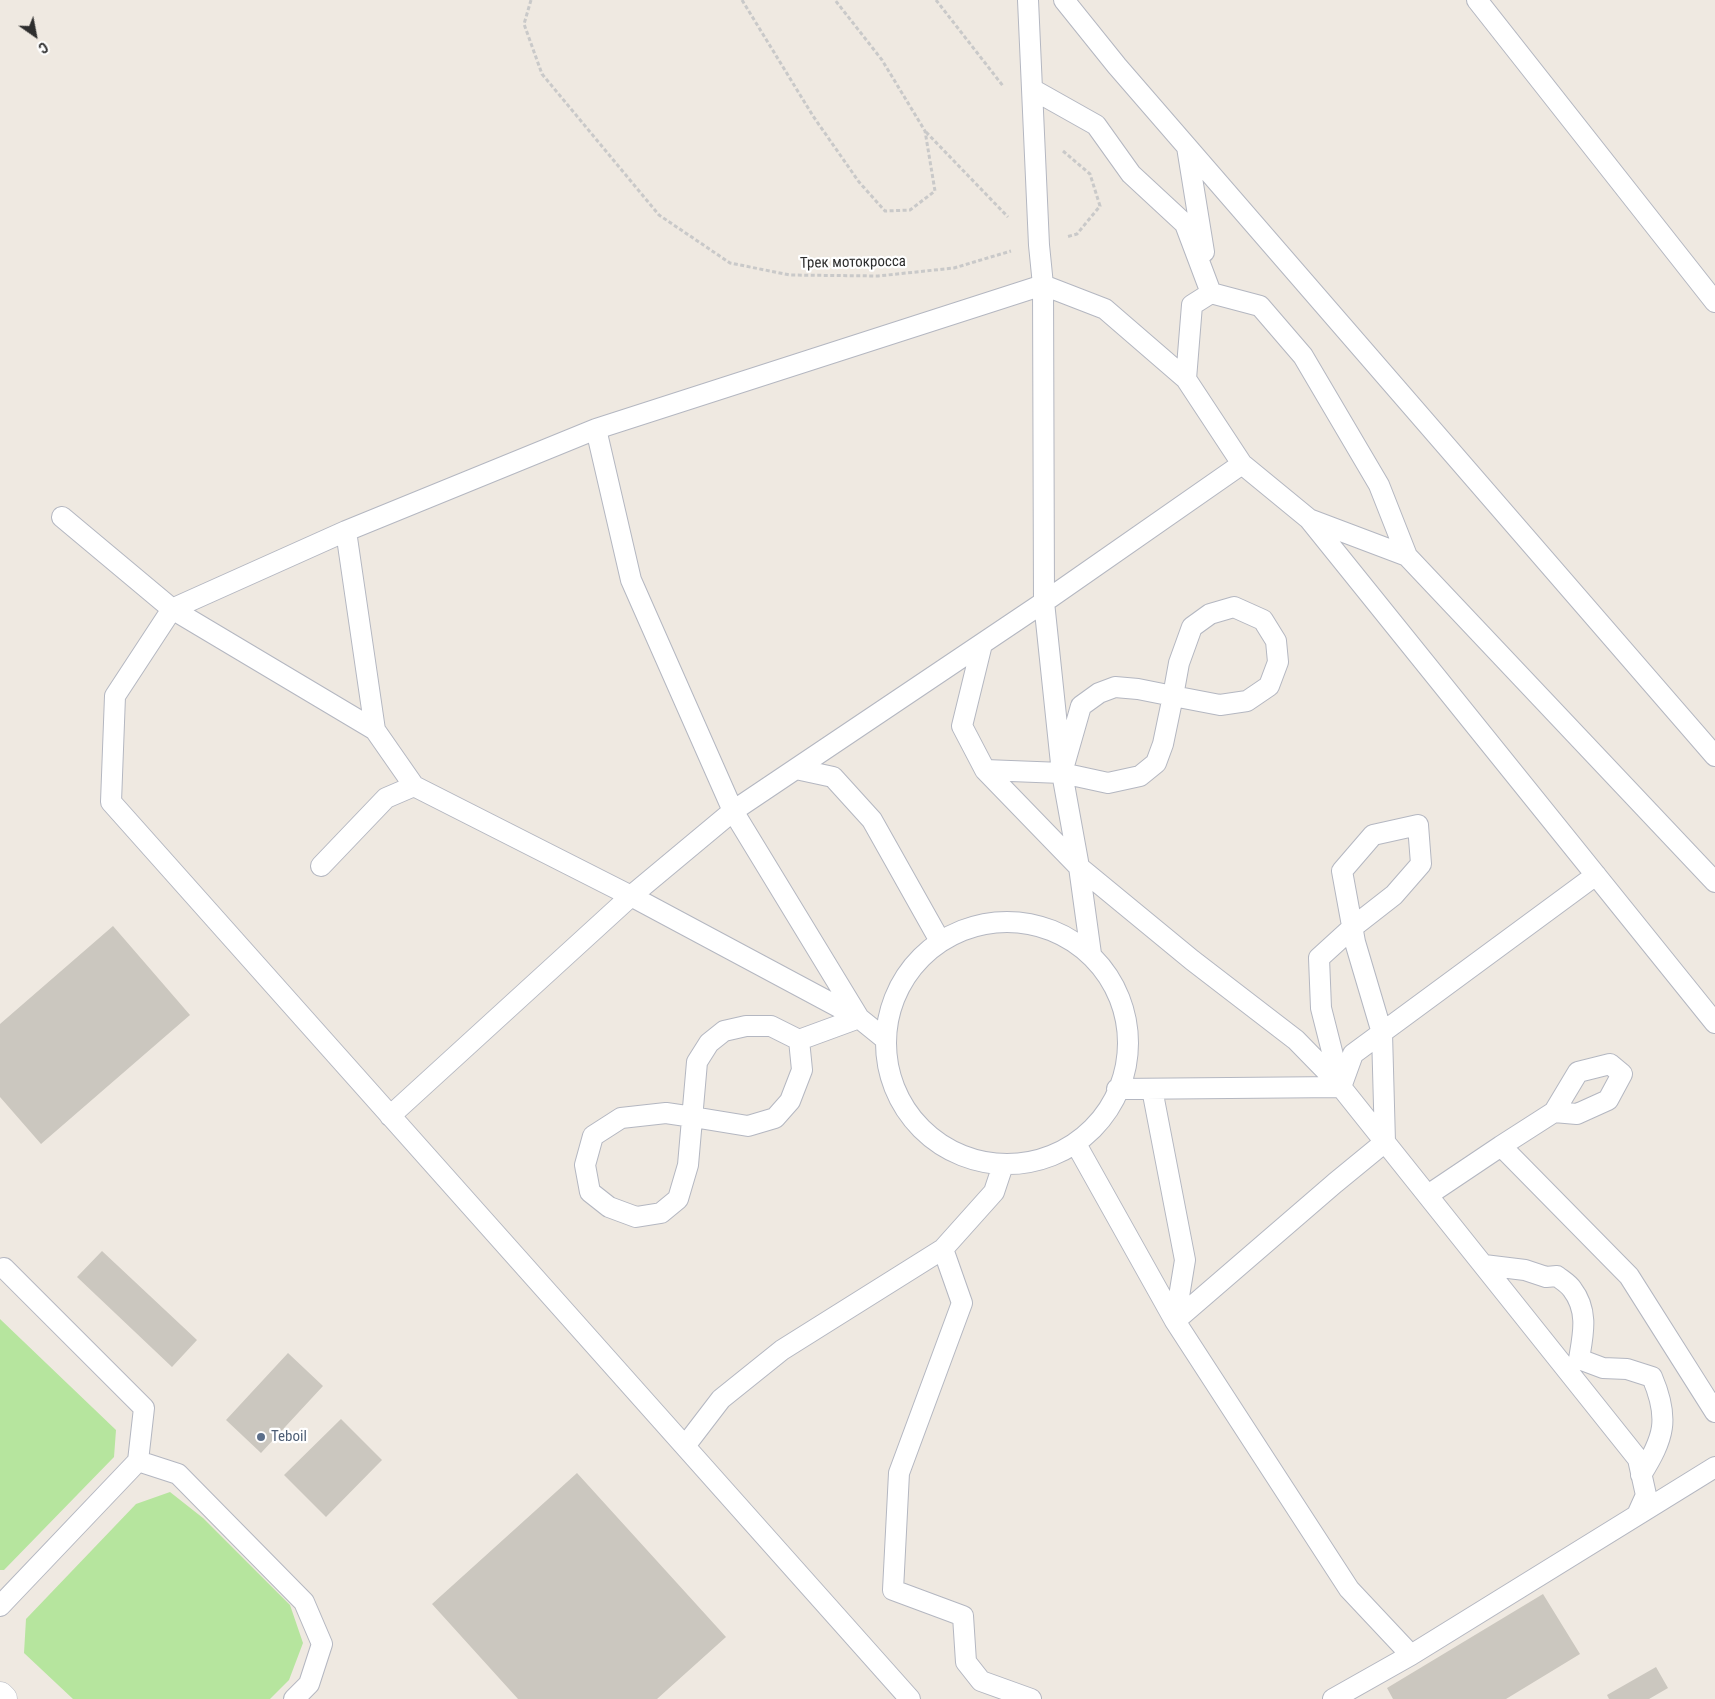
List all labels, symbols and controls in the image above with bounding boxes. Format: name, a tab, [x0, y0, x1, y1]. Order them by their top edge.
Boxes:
north arrow	[10, 10, 60, 60]
text: С	[35, 39, 51, 56]
street label: Трек мотокросса	[800, 253, 906, 273]
place label: Teboil	[271, 1428, 307, 1446]
marker: Teboil	[255, 1431, 267, 1443]

